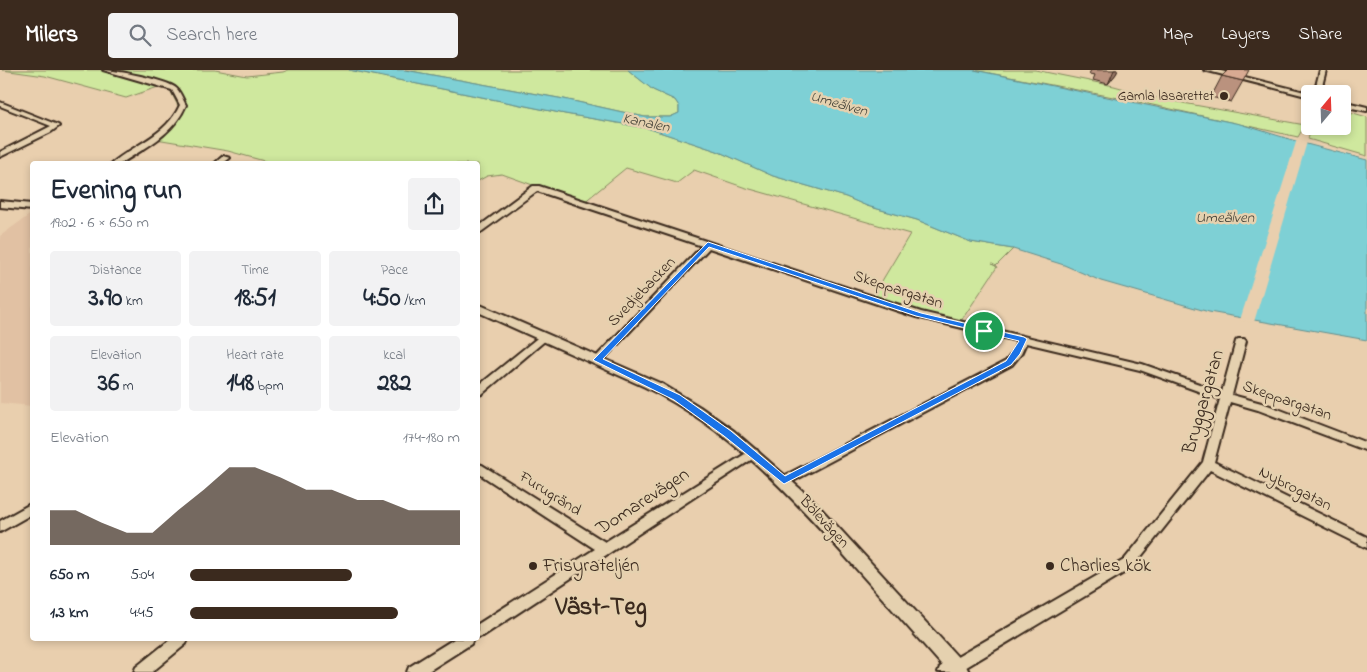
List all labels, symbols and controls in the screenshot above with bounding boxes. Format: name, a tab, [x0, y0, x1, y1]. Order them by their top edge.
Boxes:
search box	[108, 13, 458, 58]
text: Milers	[25, 18, 78, 53]
icon: search	[126, 21, 154, 49]
text: Search here	[166, 22, 257, 49]
text: Map	[1163, 22, 1193, 48]
text: Layers	[1221, 22, 1271, 48]
text: Share	[1299, 22, 1342, 48]
water label: Umeälven	[808, 85, 871, 123]
north arrow	[1301, 85, 1351, 135]
map controls	[1301, 85, 1351, 135]
place label: Gamla lasarettet	[1118, 86, 1214, 107]
marker: Gamla lasarettet	[1218, 90, 1230, 102]
water label: Kanalen	[620, 107, 672, 139]
text: Evening run	[50, 171, 182, 212]
button: share	[408, 178, 460, 230]
water label: Umeälven	[1196, 207, 1255, 229]
text: 19:02 · 6 × 650 m	[50, 211, 149, 235]
street label: Svedjebacken	[602, 251, 682, 333]
text: Distance	[90, 260, 141, 281]
text: Time	[241, 260, 269, 281]
text: Pace	[381, 260, 408, 281]
street label: Skeppargatan	[850, 264, 946, 316]
text: 3.90	[89, 281, 122, 317]
text: 18:51	[234, 281, 276, 317]
text: 4:50	[363, 281, 401, 317]
text: km	[122, 291, 143, 312]
text: /km	[401, 291, 426, 312]
pin	[963, 310, 1005, 352]
icon: arrive	[970, 317, 998, 345]
text: Elevation	[90, 345, 141, 366]
text: Heart rate	[226, 345, 284, 366]
text: kcal	[383, 345, 405, 366]
street label: Bryggargatan	[1176, 347, 1234, 459]
text: 36	[98, 366, 119, 402]
text: 148	[226, 366, 254, 402]
text: 282	[377, 366, 411, 402]
street label: Skeppargatan	[1239, 374, 1335, 428]
text: m	[119, 376, 134, 397]
text: bpm	[254, 376, 284, 397]
text: Elevation	[50, 426, 109, 450]
text: 174–180 m	[403, 426, 460, 450]
street label: Nybrogatan	[1254, 460, 1336, 518]
street label: Domarevägen	[590, 462, 696, 545]
street label: Furugränd	[513, 465, 586, 523]
street label: Bölevägen	[792, 489, 855, 554]
place label: Frisyrateljén	[542, 553, 639, 581]
place label: Charlies kök	[1060, 553, 1152, 580]
marker: Frisyrateljén	[527, 560, 539, 572]
marker: Charlies kök	[1044, 560, 1056, 572]
text: 650 m	[50, 563, 90, 587]
text: 5:04	[130, 563, 154, 587]
district label: Väst-Teg	[554, 590, 647, 628]
text: 1.3 km	[50, 601, 88, 625]
text: 4:45	[130, 601, 154, 625]

